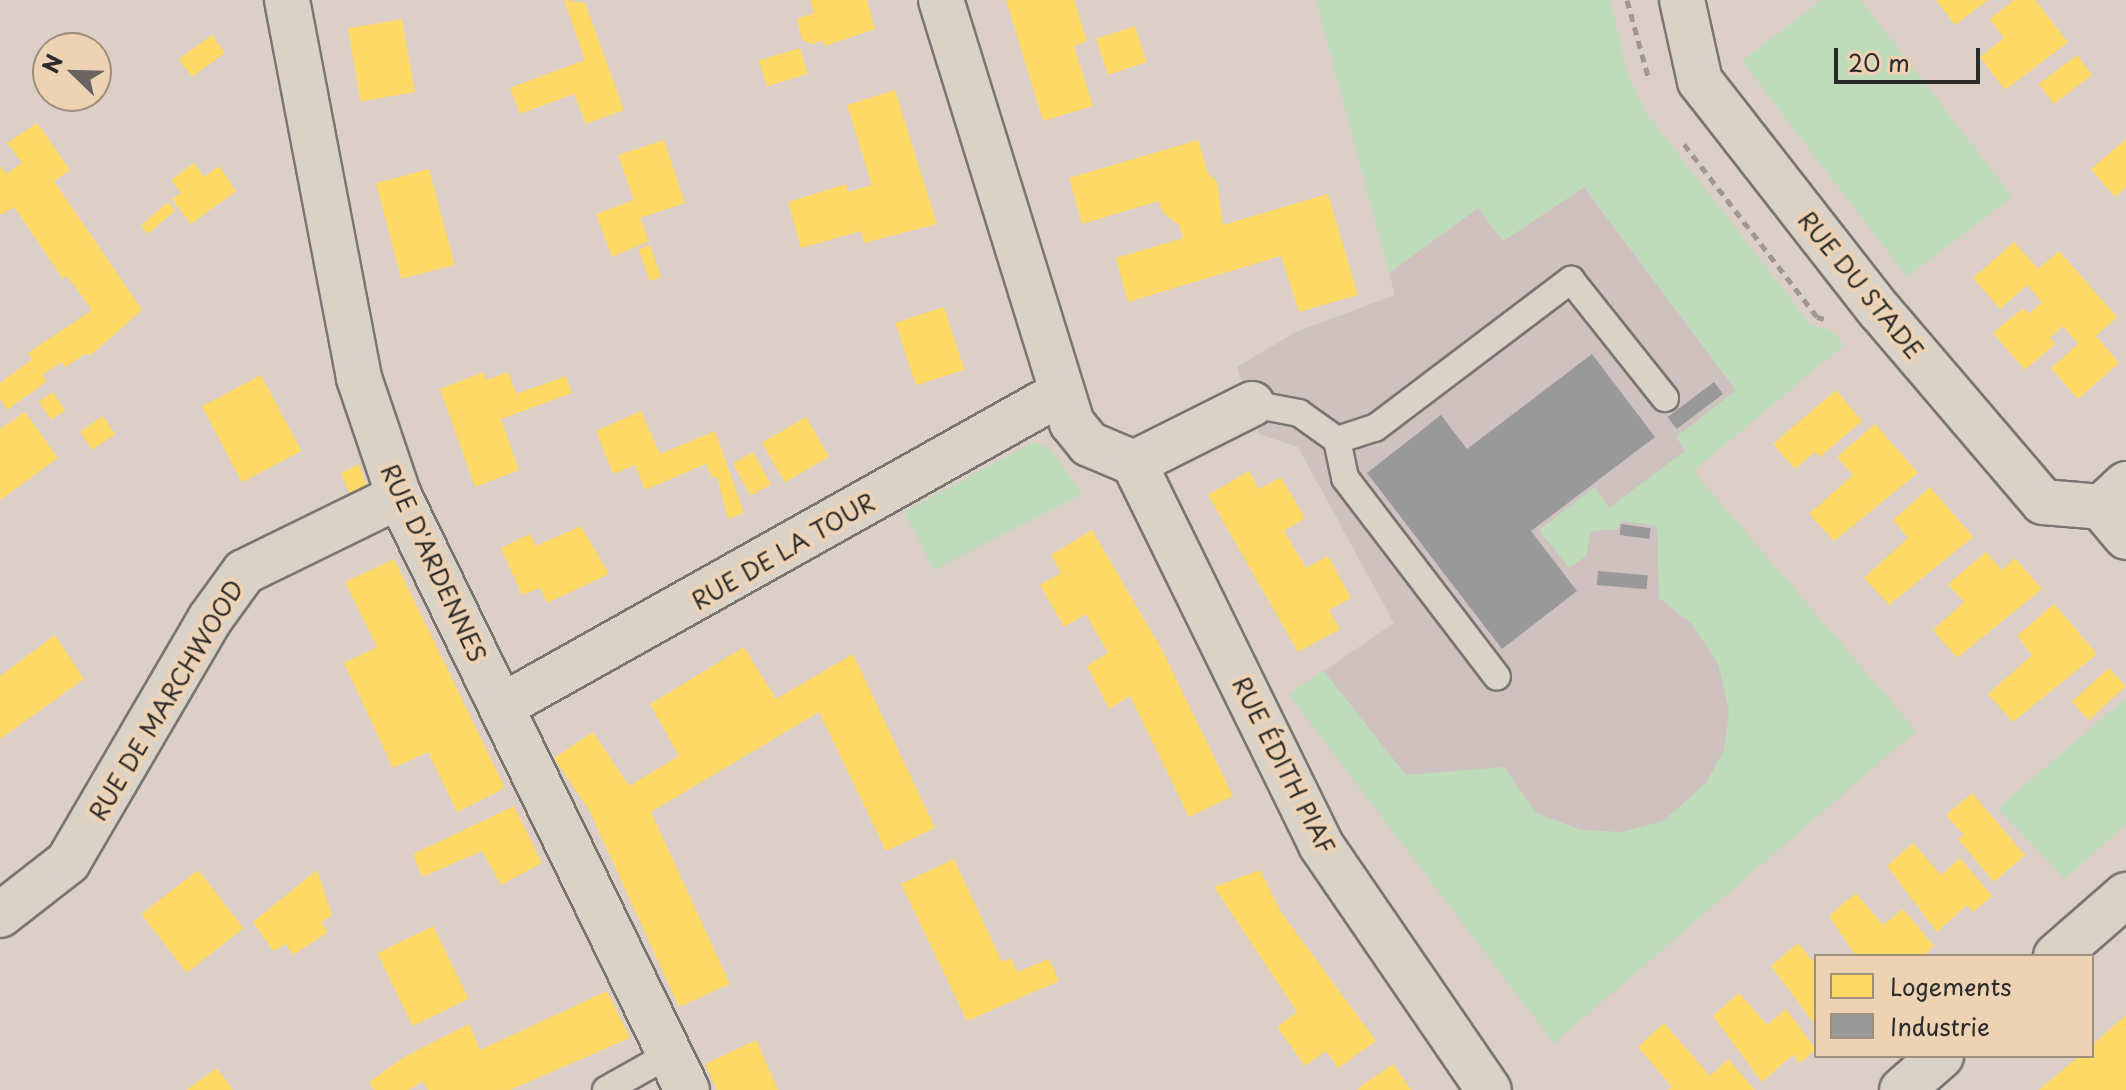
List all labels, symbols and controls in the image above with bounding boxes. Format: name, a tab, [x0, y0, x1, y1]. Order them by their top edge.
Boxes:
north arrow	[32, 32, 112, 112]
scale bar	[1838, 32, 1984, 82]
text: 20 m	[1848, 44, 1910, 80]
text: N	[33, 49, 70, 78]
street label: RUE DU STADE	[1791, 204, 1931, 366]
street label: RUE D'ARDENNES	[375, 459, 493, 667]
street label: RUE DE LA TOUR	[686, 487, 880, 615]
street label: RUE DE MARCHWOOD	[82, 573, 250, 827]
street label: RUE ÉDITH PIAF	[1226, 670, 1342, 860]
legend	[1814, 954, 2094, 1058]
text: Logements	[1890, 968, 2012, 1004]
text: Industrie	[1890, 1008, 1990, 1044]

